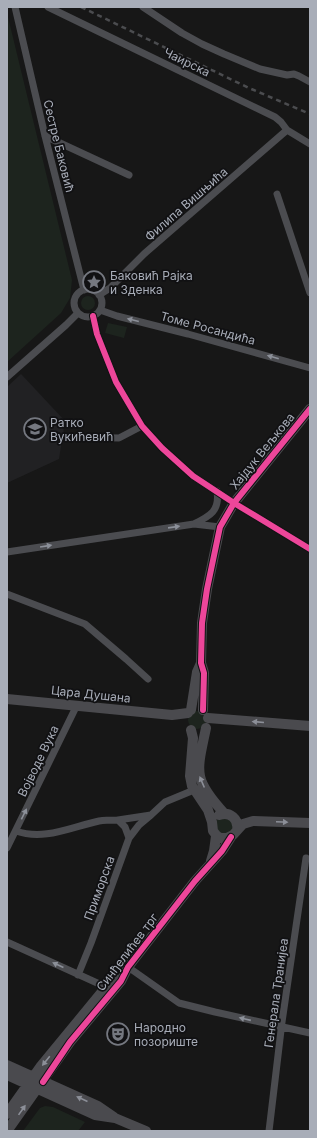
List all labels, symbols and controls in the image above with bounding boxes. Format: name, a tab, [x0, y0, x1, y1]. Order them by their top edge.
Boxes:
street label: Чаирска	[161, 44, 213, 80]
street label: Сестре Баковић	[40, 98, 78, 194]
street label: Филипа Вишњића	[142, 164, 230, 244]
place label: Баковић Рајка и Зденка	[110, 268, 193, 297]
place icon: Баковић Рајка и Зденка	[81, 269, 107, 295]
street label: Томе Росандића	[159, 308, 257, 348]
one-way arrow	[127, 317, 139, 323]
one-way arrow	[266, 354, 278, 360]
street label: Хајдук Вељкова	[227, 410, 297, 492]
place label: Ратко Вукићевић	[50, 415, 113, 444]
school or university icon: Ратко Вукићевић	[22, 416, 48, 442]
one-way arrow	[168, 524, 180, 530]
one-way arrow	[40, 543, 52, 549]
street label: Цара Душана	[50, 682, 132, 706]
one-way arrow	[252, 719, 264, 726]
street label: Војводе Вука	[14, 723, 62, 799]
one-way arrow	[199, 776, 205, 787]
one-way arrow	[21, 808, 28, 819]
one-way arrow	[276, 819, 288, 826]
street label: Приморска	[80, 854, 118, 922]
street label: Синђелићев трг	[93, 910, 161, 994]
street label: Генерала Транијеа	[261, 937, 291, 1049]
one-way arrow	[52, 962, 64, 968]
one-way arrow	[238, 1015, 251, 1021]
place label: Народно позориште	[134, 1020, 198, 1049]
theatre icon: Народно позориште	[105, 1021, 131, 1047]
one-way arrow	[41, 1055, 50, 1066]
one-way arrow	[75, 1095, 87, 1101]
one-way arrow	[18, 1105, 26, 1116]

